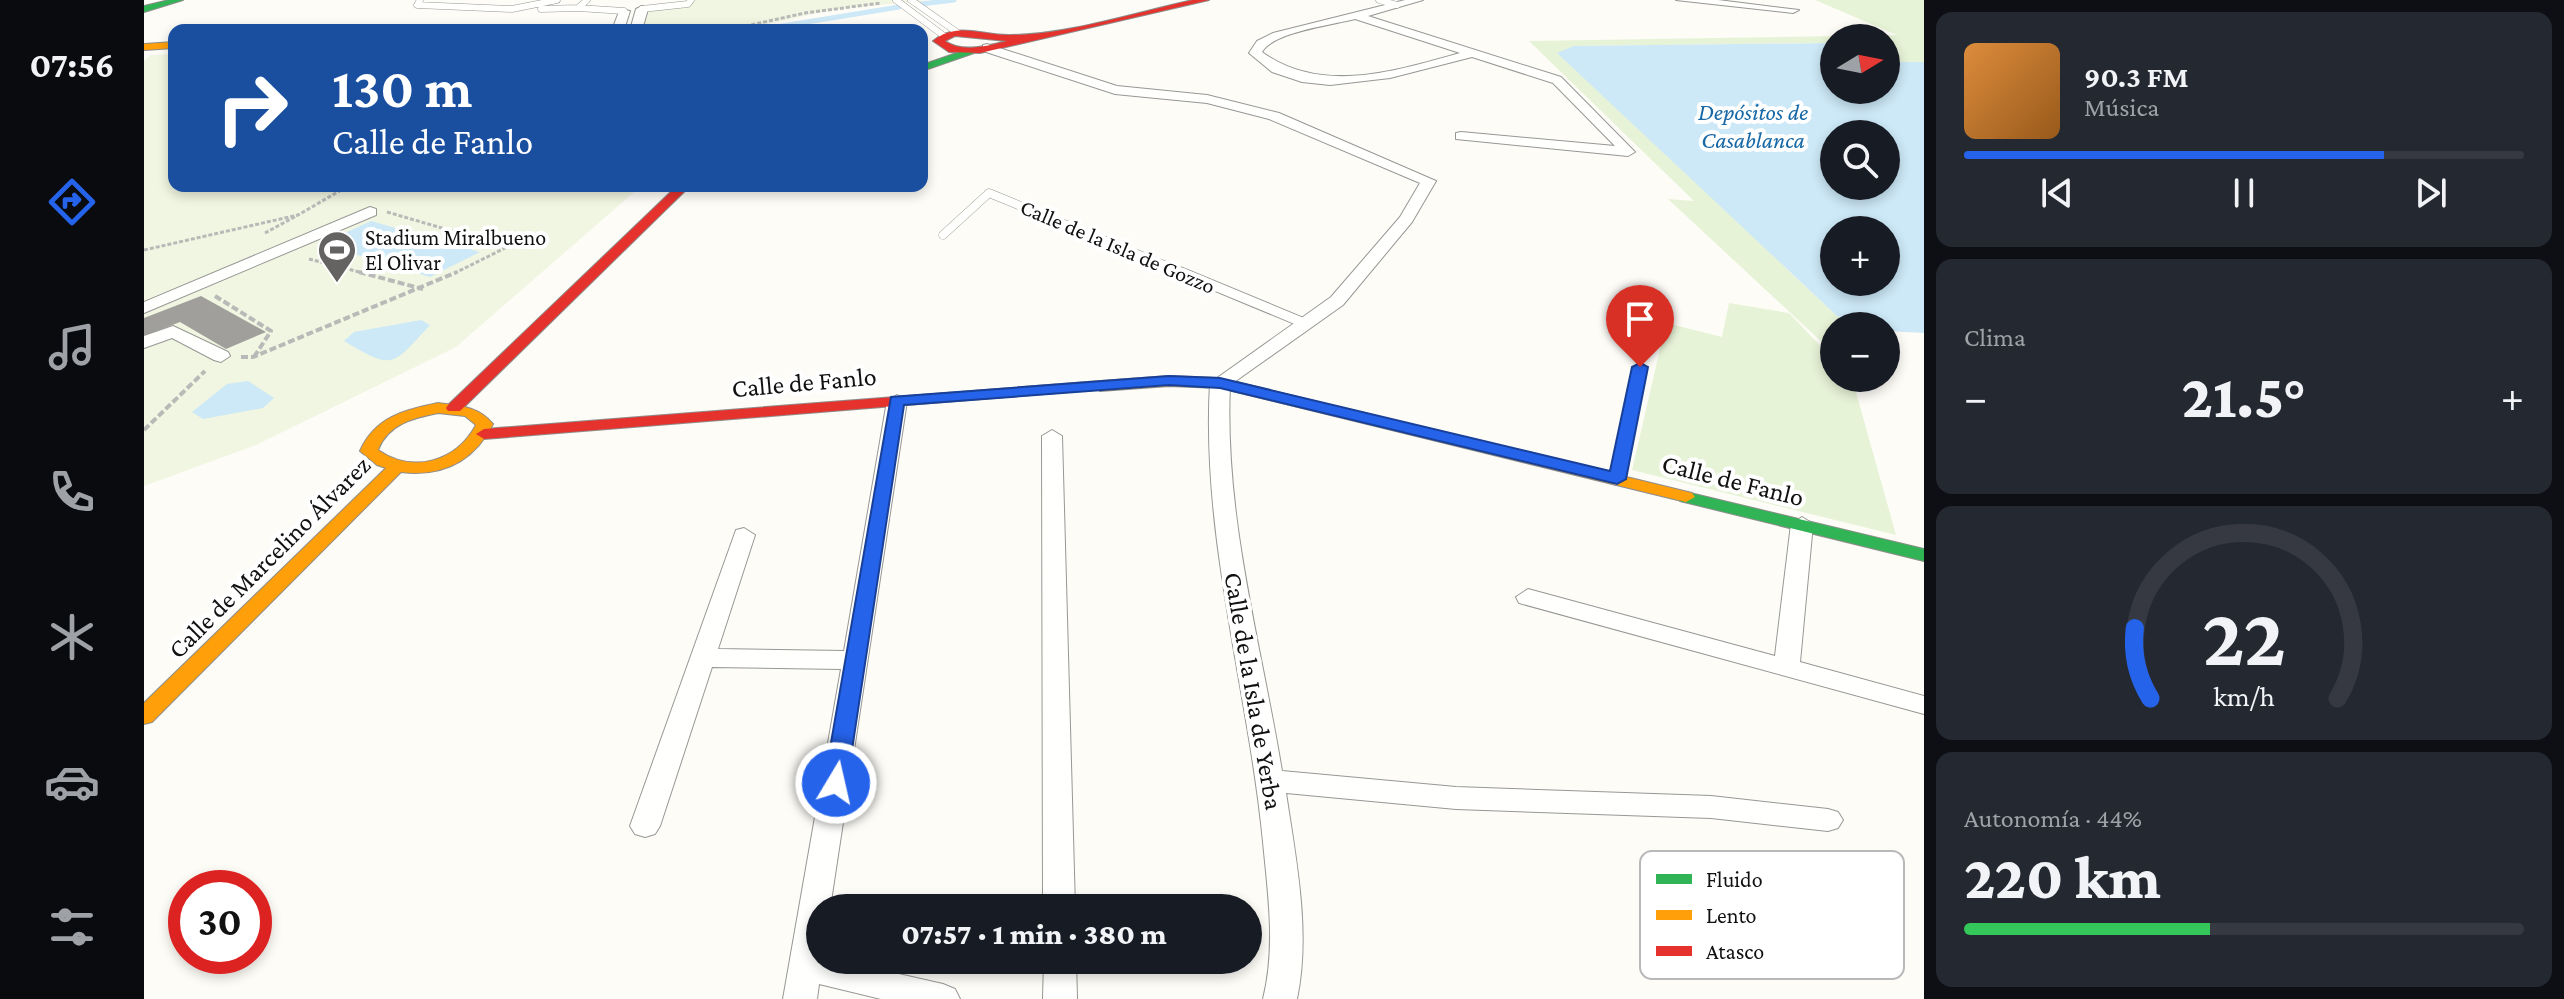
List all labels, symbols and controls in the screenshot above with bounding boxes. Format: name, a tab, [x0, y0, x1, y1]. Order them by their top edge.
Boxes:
north arrow	[1820, 24, 1900, 104]
map controls	[1820, 24, 1900, 392]
text: 07:56	[29, 45, 115, 85]
icon: right	[200, 56, 304, 160]
text: 130 m	[332, 57, 473, 119]
text: 90.3 FM	[2084, 60, 2189, 93]
text: Música	[2084, 93, 2159, 122]
water label: Depósitos de Casablanca	[1698, 98, 1808, 153]
button: search	[1820, 120, 1900, 200]
text: Calle de Fanlo	[332, 122, 533, 162]
icon: previous	[2035, 171, 2079, 215]
icon: pause	[2222, 171, 2266, 215]
icon: next	[2409, 171, 2453, 215]
icon: directions	[44, 174, 100, 230]
street label: Calle de la Isla de Gozzo	[1017, 194, 1219, 299]
button: +	[1820, 216, 1900, 296]
place label: Stadium Miralbueno El Olivar	[365, 225, 546, 275]
sports icon: Stadium Miralbueno El Olivar	[316, 229, 358, 284]
pin	[1606, 285, 1674, 367]
icon: arrive	[1618, 297, 1662, 341]
button: −	[1820, 312, 1900, 392]
icon: music	[44, 319, 100, 375]
text: Clima	[1964, 323, 2026, 352]
street label: Calle de Fanlo	[730, 362, 878, 403]
text: 21.5°	[2181, 363, 2307, 430]
text: −	[1964, 373, 1987, 421]
text: +	[2501, 373, 2524, 421]
street label: Calle de Fanlo	[1659, 449, 1807, 512]
street label: Calle de Marcelino Álvarez	[162, 450, 376, 664]
icon: phone	[44, 464, 100, 520]
street label: Calle de la Isla de Yerba	[1218, 570, 1289, 812]
text: 22	[2202, 589, 2286, 682]
icon: climate	[44, 609, 100, 665]
text: km/h	[2213, 680, 2275, 712]
position arrow	[794, 741, 878, 825]
icon: car	[44, 754, 100, 810]
text: Autonomía · 44%	[1964, 804, 2142, 833]
text: 220 km	[1964, 844, 2161, 911]
legend	[1640, 851, 1904, 979]
text: Fluido	[1706, 867, 1763, 892]
speed limit sign: 30	[168, 870, 272, 974]
icon: filters	[44, 899, 100, 955]
text: Lento	[1706, 903, 1757, 928]
text: 07:57 · 1 min · 380 m	[901, 917, 1167, 950]
text: Atasco	[1706, 939, 1764, 964]

